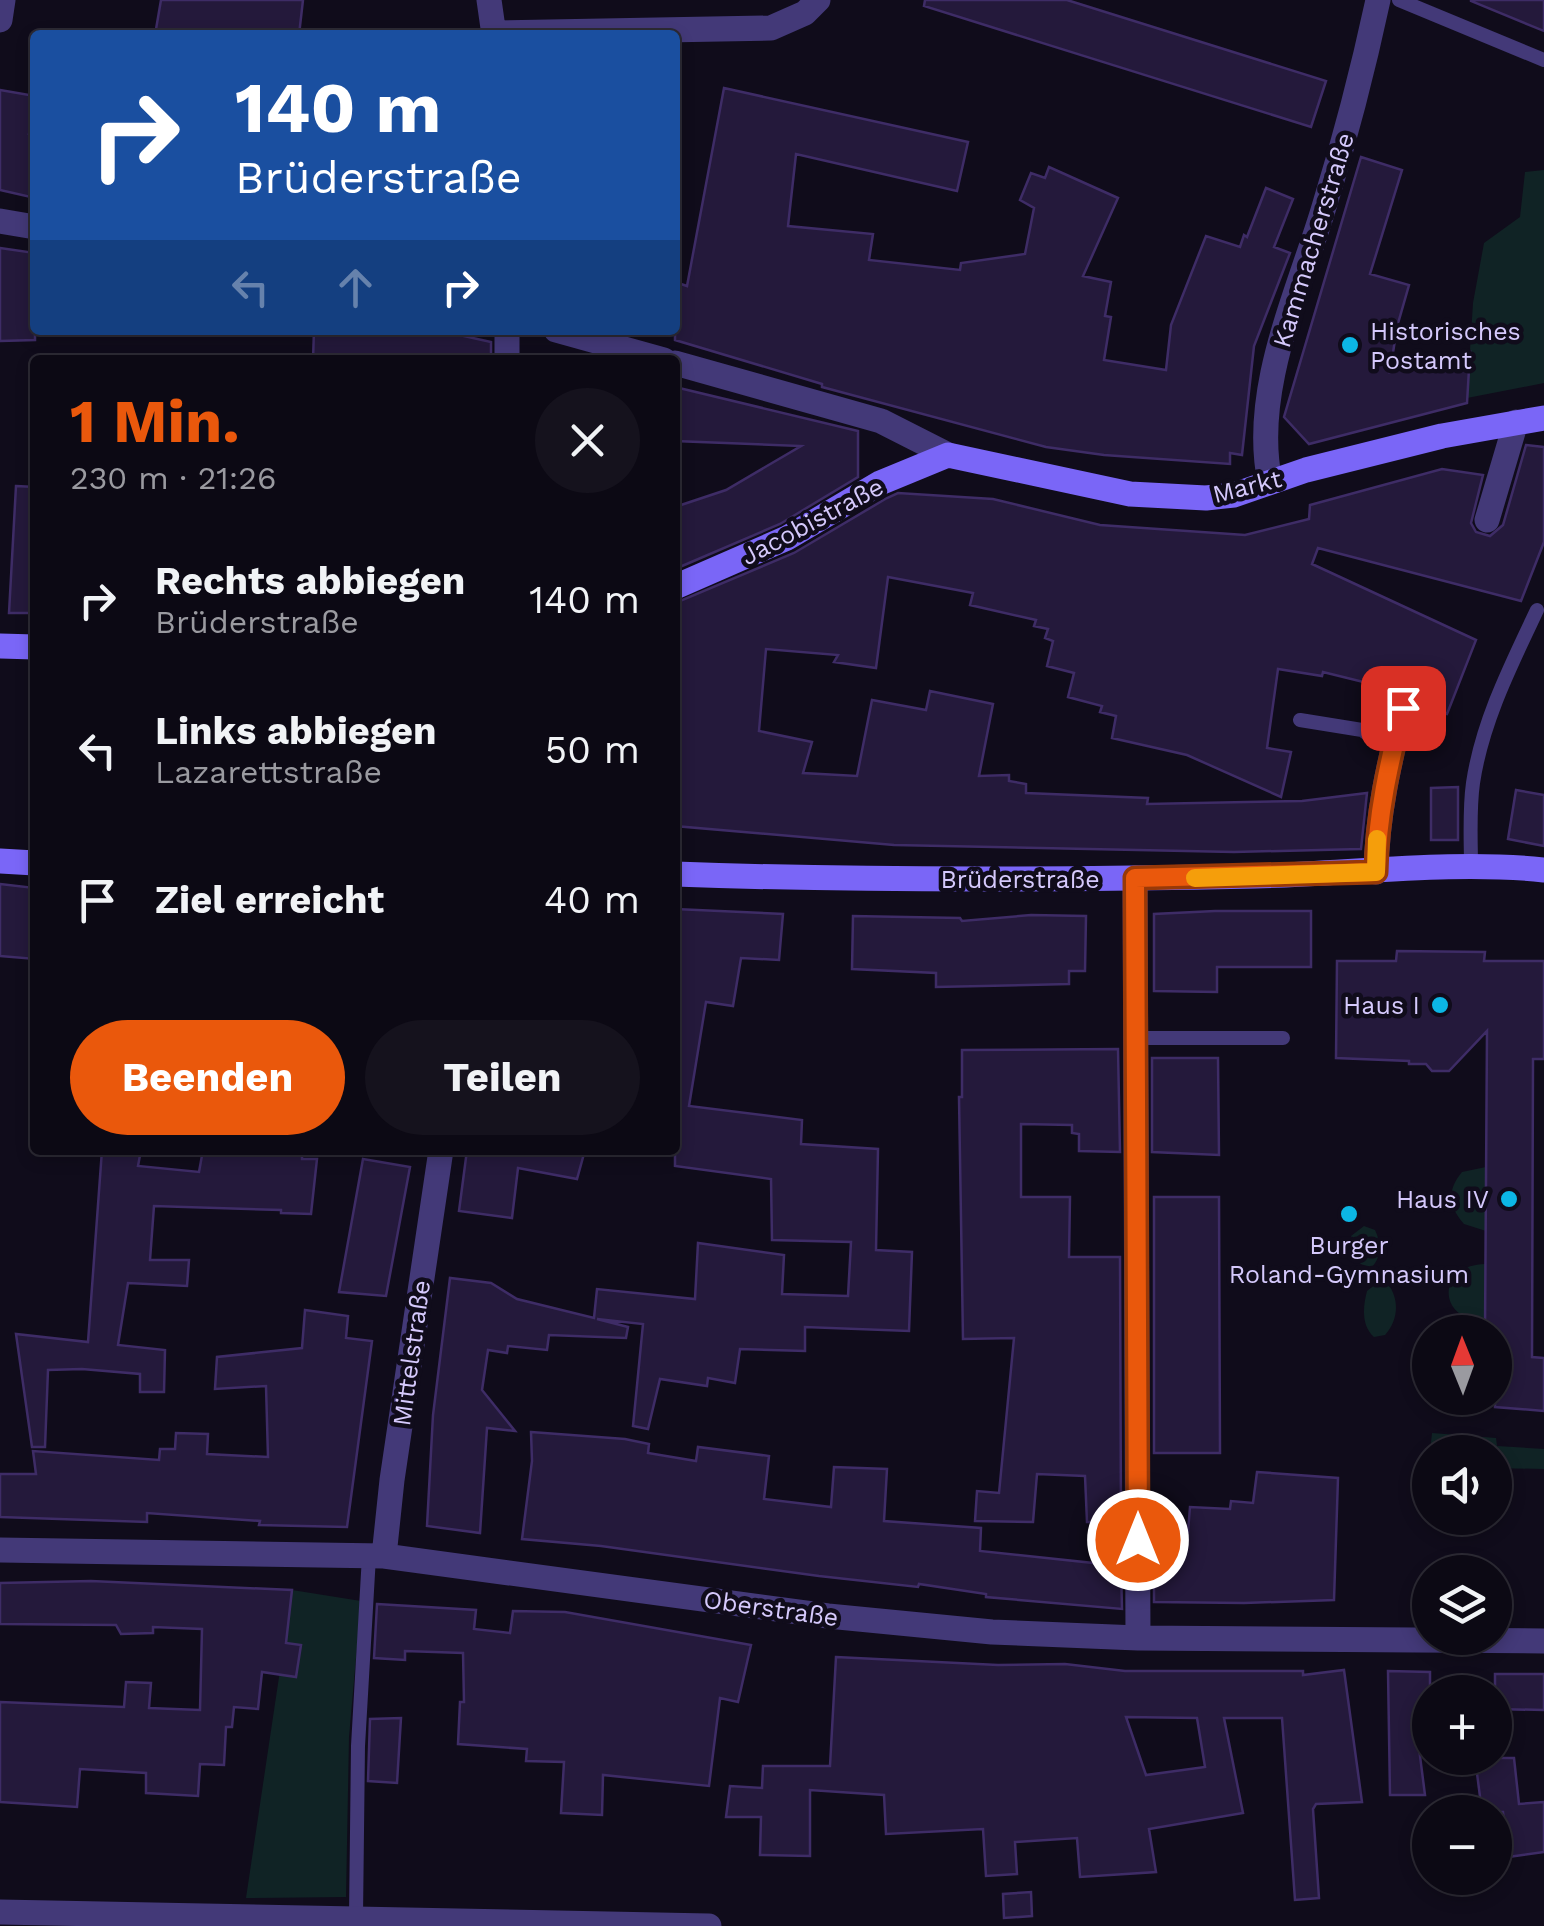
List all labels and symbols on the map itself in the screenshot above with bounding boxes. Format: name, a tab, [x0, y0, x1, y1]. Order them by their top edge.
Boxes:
street label: Kammacherstraße	[1267, 129, 1360, 351]
place label: Historisches Postamt	[1370, 317, 1521, 375]
marker: Historisches Postamt	[1339, 334, 1361, 356]
street label: Markt	[1210, 464, 1285, 509]
street label: Jacobistraße	[736, 472, 888, 571]
pin	[1361, 666, 1446, 751]
street label: Brüderstraße	[940, 865, 1100, 894]
place label: Haus I	[1343, 991, 1420, 1020]
marker: Haus I	[1429, 994, 1451, 1016]
place label: Haus IV	[1396, 1185, 1489, 1214]
marker: Haus IV	[1498, 1188, 1520, 1210]
marker: Burger Roland-Gymnasium	[1338, 1203, 1360, 1225]
place label: Burger Roland-Gymnasium	[1229, 1231, 1469, 1289]
street label: Mittelstraße	[387, 1278, 436, 1428]
north arrow	[1412, 1315, 1512, 1415]
position arrow	[1086, 1488, 1190, 1592]
street label: Oberstraße	[702, 1585, 840, 1632]

